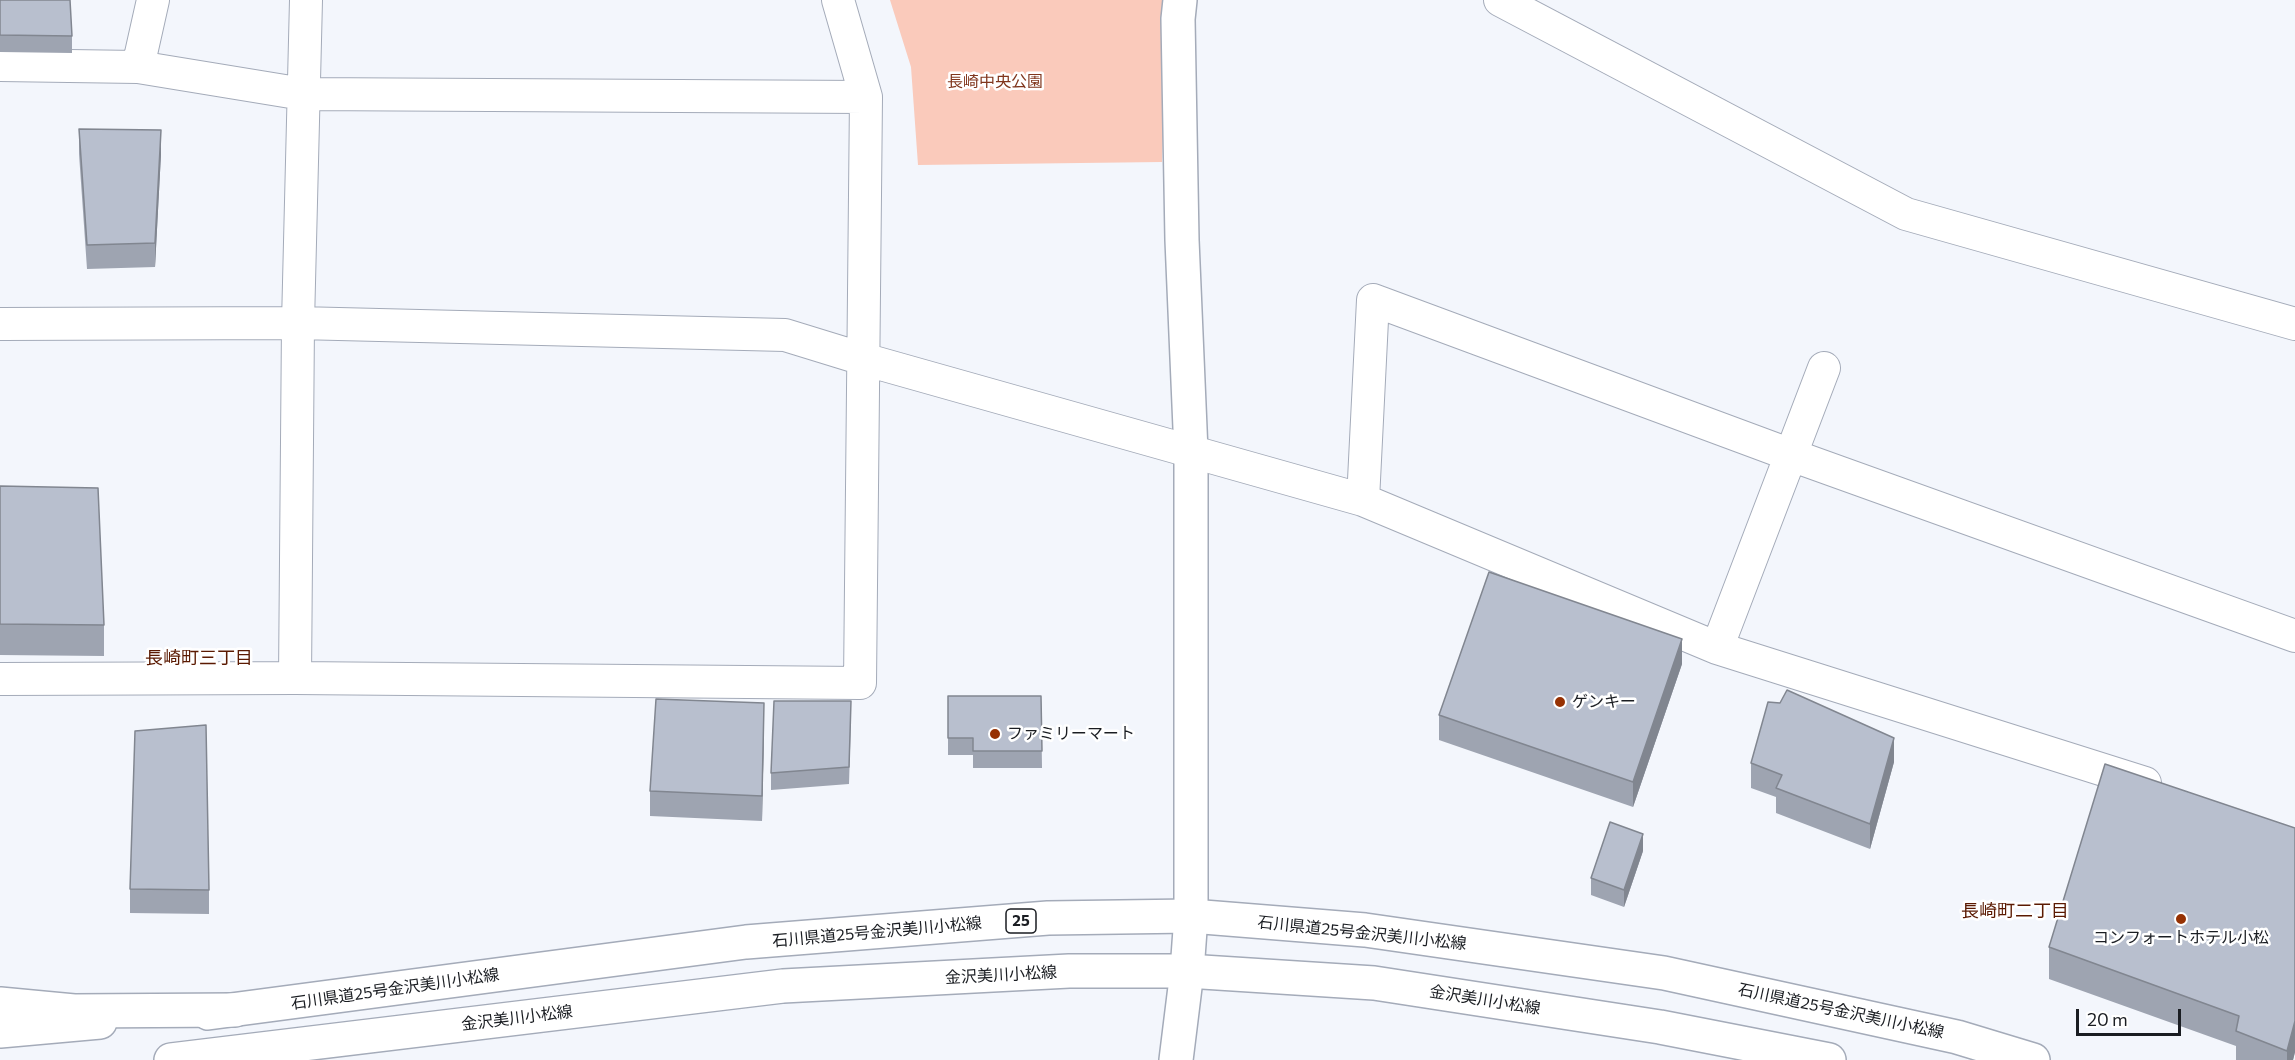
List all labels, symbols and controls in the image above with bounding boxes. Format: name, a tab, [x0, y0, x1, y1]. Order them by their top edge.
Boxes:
park label: 長崎中央公園	[947, 72, 1043, 92]
district label: 長崎町三丁目	[145, 647, 253, 669]
place label: ゲンキー	[1572, 692, 1636, 712]
marker: ゲンキー	[1553, 695, 1567, 709]
place label: ファミリーマート	[1007, 724, 1135, 744]
marker: ファミリーマート	[988, 727, 1002, 741]
district label: 長崎町二丁目	[1961, 900, 2069, 922]
road number: 25	[1006, 909, 1036, 933]
street label: 石川県道25号金沢美川小松線	[1257, 912, 1467, 954]
marker: コンフォートホテル小松	[2174, 912, 2188, 926]
street label: 石川県道25号金沢美川小松線	[772, 913, 982, 951]
place label: コンフォートホテル小松	[2093, 928, 2269, 948]
street label: 金沢美川小松線	[945, 962, 1057, 988]
street label: 石川県道25号金沢美川小松線	[290, 965, 500, 1013]
street label: 石川県道25号金沢美川小松線	[1736, 980, 1946, 1042]
street label: 金沢美川小松線	[1428, 982, 1542, 1018]
scale bar	[2079, 997, 2184, 1035]
street label: 金沢美川小松線	[460, 1002, 574, 1034]
text: 20 m	[2087, 1008, 2128, 1030]

